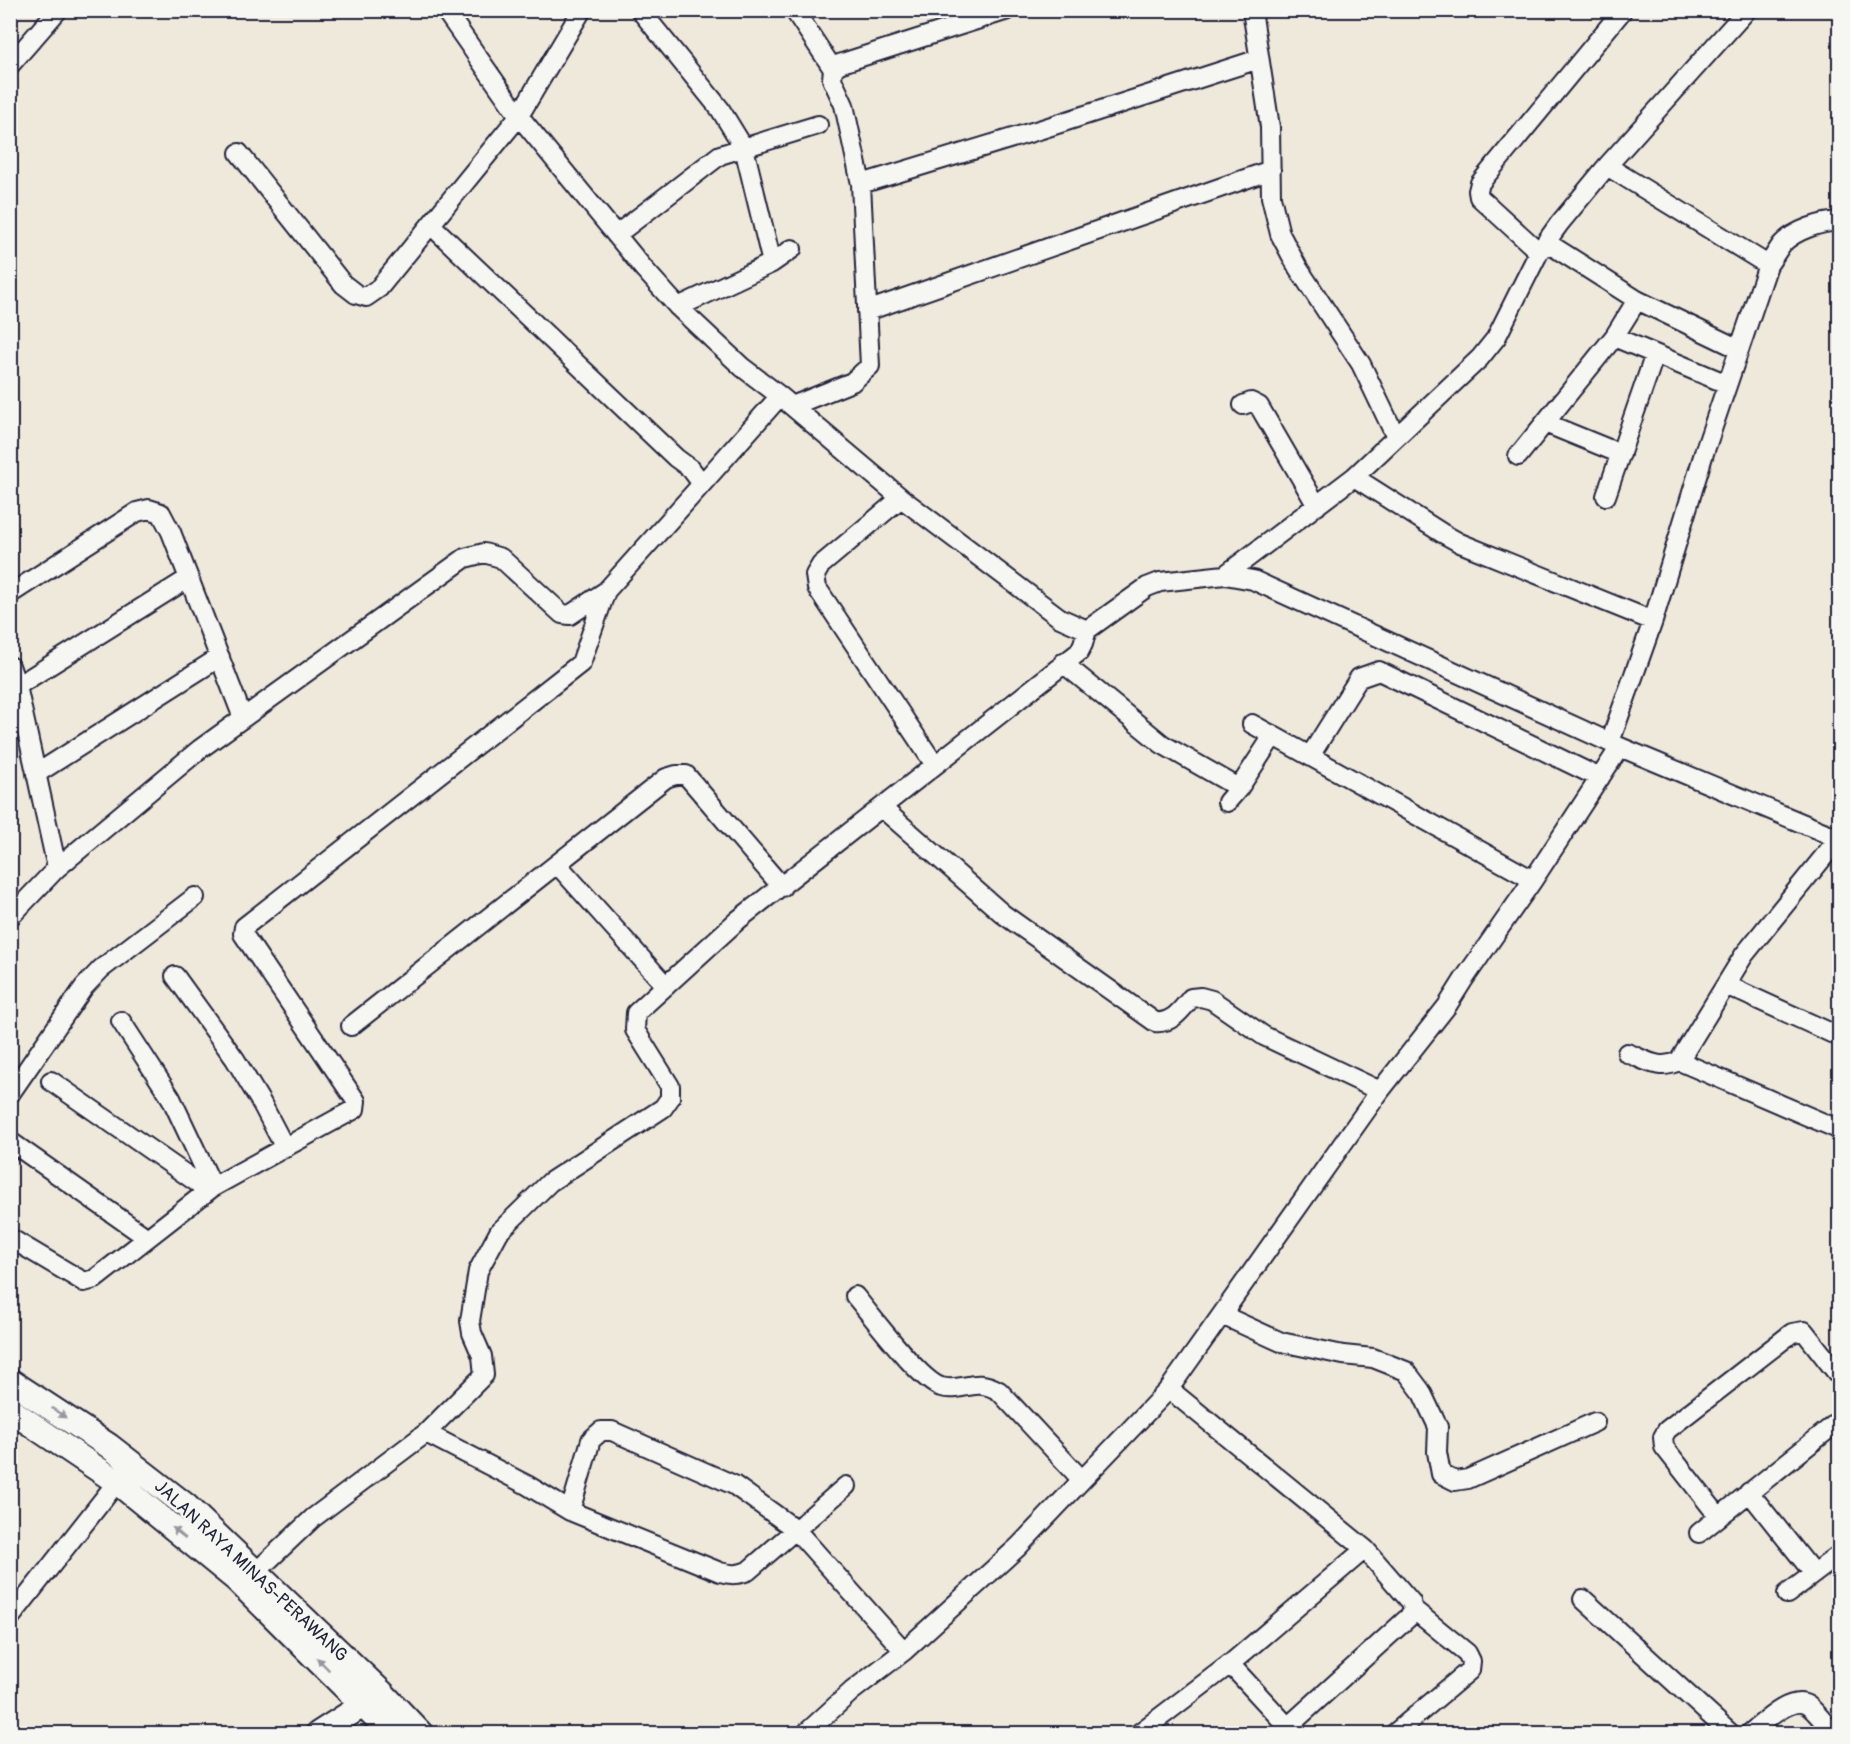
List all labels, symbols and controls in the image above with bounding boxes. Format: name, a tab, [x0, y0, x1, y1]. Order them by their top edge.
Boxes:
one-way arrow	[51, 1407, 67, 1418]
street label: JALAN RAYA MINAS-PERAWANG	[149, 1475, 353, 1667]
one-way arrow	[171, 1526, 187, 1539]
one-way arrow	[316, 1657, 331, 1671]

